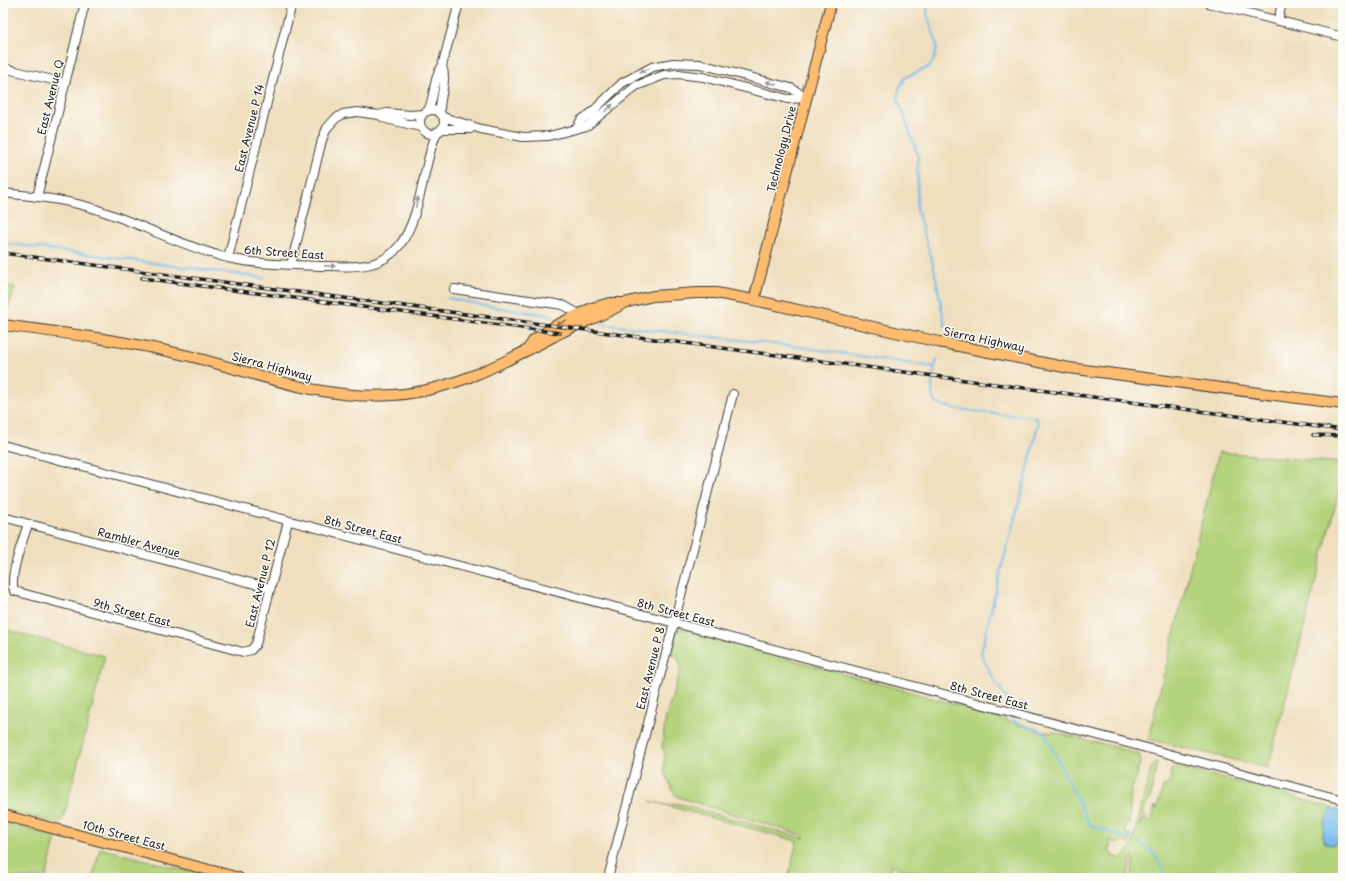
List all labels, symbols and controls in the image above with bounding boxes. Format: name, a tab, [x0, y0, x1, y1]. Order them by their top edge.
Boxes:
street label: East Avenue Q	[32, 58, 68, 136]
one-way arrow	[639, 67, 650, 73]
one-way arrow	[765, 80, 777, 86]
street label: East Avenue P 14	[230, 82, 268, 174]
one-way arrow	[604, 103, 614, 113]
street label: Technology Drive	[762, 104, 800, 194]
one-way arrow	[415, 195, 421, 208]
street label: 6th Street East	[243, 241, 325, 263]
one-way arrow	[324, 263, 337, 269]
one-way arrow	[555, 320, 567, 327]
street label: Sierra Highway	[942, 322, 1026, 356]
street label: Sierra Highway	[230, 347, 314, 385]
street label: 8th Street East	[322, 510, 404, 548]
street label: Rambler Avenue	[96, 523, 182, 561]
street label: East Avenue P 12	[241, 537, 279, 629]
street label: 9th Street East	[91, 593, 173, 631]
street label: 8th Street East	[635, 593, 717, 631]
street label: East Avenue P 8	[631, 625, 669, 711]
street label: 8th Street East	[948, 676, 1030, 714]
street label: 10th Street East	[81, 816, 167, 854]

